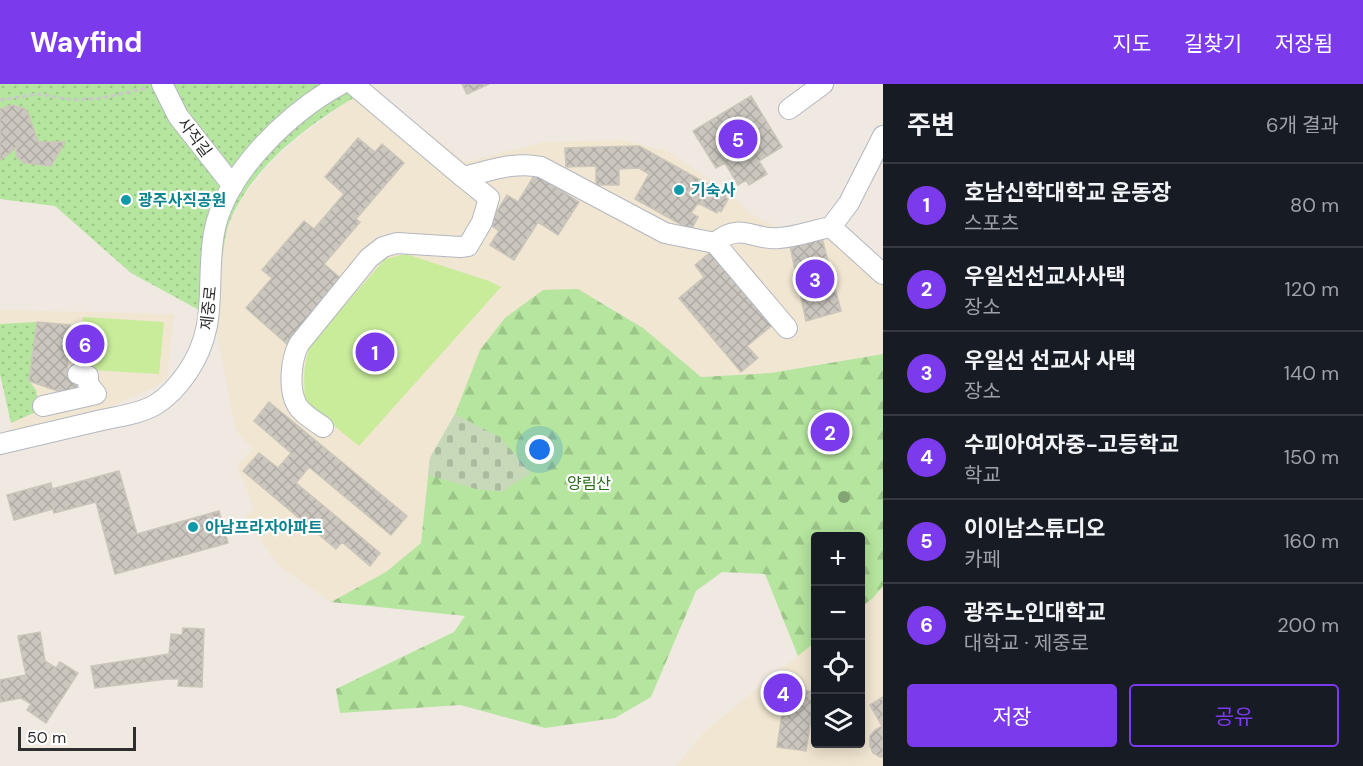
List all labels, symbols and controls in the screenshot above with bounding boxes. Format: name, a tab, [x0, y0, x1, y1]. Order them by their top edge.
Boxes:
text: Wayfind	[30, 24, 142, 61]
text: 지도	[1112, 30, 1151, 58]
text: 길찾기	[1184, 30, 1242, 58]
text: 저장됨	[1275, 30, 1333, 58]
text: 주변	[907, 108, 955, 142]
text: 6개 결과	[1266, 112, 1339, 138]
street label: 사직길	[173, 113, 216, 161]
pin: 5	[718, 116, 758, 162]
text: 호남신학대학교 운동장	[964, 178, 1172, 207]
place label: 기숙사	[691, 180, 735, 201]
marker: 기숙사	[672, 183, 686, 197]
place label: 광주사직공원	[138, 190, 226, 211]
text: 1	[923, 192, 930, 218]
text: 80 m	[1290, 192, 1339, 218]
marker: 광주사직공원	[119, 193, 133, 207]
text: 스포츠	[964, 210, 1019, 236]
pin: 3	[796, 256, 834, 302]
text: 우일선선교사사택	[964, 262, 1126, 291]
text: 2	[921, 276, 932, 302]
text: 120 m	[1285, 276, 1339, 302]
street label: 제중로	[196, 285, 221, 331]
text: 장소	[964, 294, 1001, 320]
pin: 6	[66, 322, 104, 366]
pin: 1	[356, 330, 394, 374]
text: 우일선 선교사 사택	[964, 346, 1136, 375]
text: 3	[920, 360, 933, 386]
text: 140 m	[1284, 360, 1339, 386]
text: 장소	[964, 378, 1001, 404]
pin: 2	[810, 410, 850, 454]
text: 수피아여자중-고등학교	[964, 430, 1179, 459]
your location	[525, 435, 554, 464]
text: 4	[920, 444, 933, 470]
text: 150 m	[1284, 444, 1339, 470]
text: 학교	[964, 462, 1001, 488]
park label: 양림산	[567, 473, 611, 494]
text: 이이남스튜디오	[964, 514, 1106, 543]
place label: 아남프라자아파트	[205, 517, 323, 538]
marker: 아남프라자아파트	[186, 520, 200, 534]
text: 5	[920, 528, 933, 554]
text: 160 m	[1283, 528, 1339, 554]
map controls	[811, 532, 865, 748]
button: +	[811, 532, 865, 586]
text: 카페	[964, 546, 1001, 572]
button: −	[811, 586, 865, 640]
text: 광주노인대학교	[964, 598, 1106, 627]
text: 6	[920, 612, 933, 638]
text: 200 m	[1277, 612, 1339, 638]
text: 대학교 · 제중로	[964, 630, 1089, 656]
button: locate	[811, 640, 865, 694]
pin: 4	[764, 670, 802, 716]
button: 저장	[907, 684, 1117, 747]
button: 공유	[1129, 684, 1339, 747]
button: layers	[811, 694, 865, 748]
scale bar	[18, 724, 136, 752]
text: 50 m	[27, 727, 66, 748]

